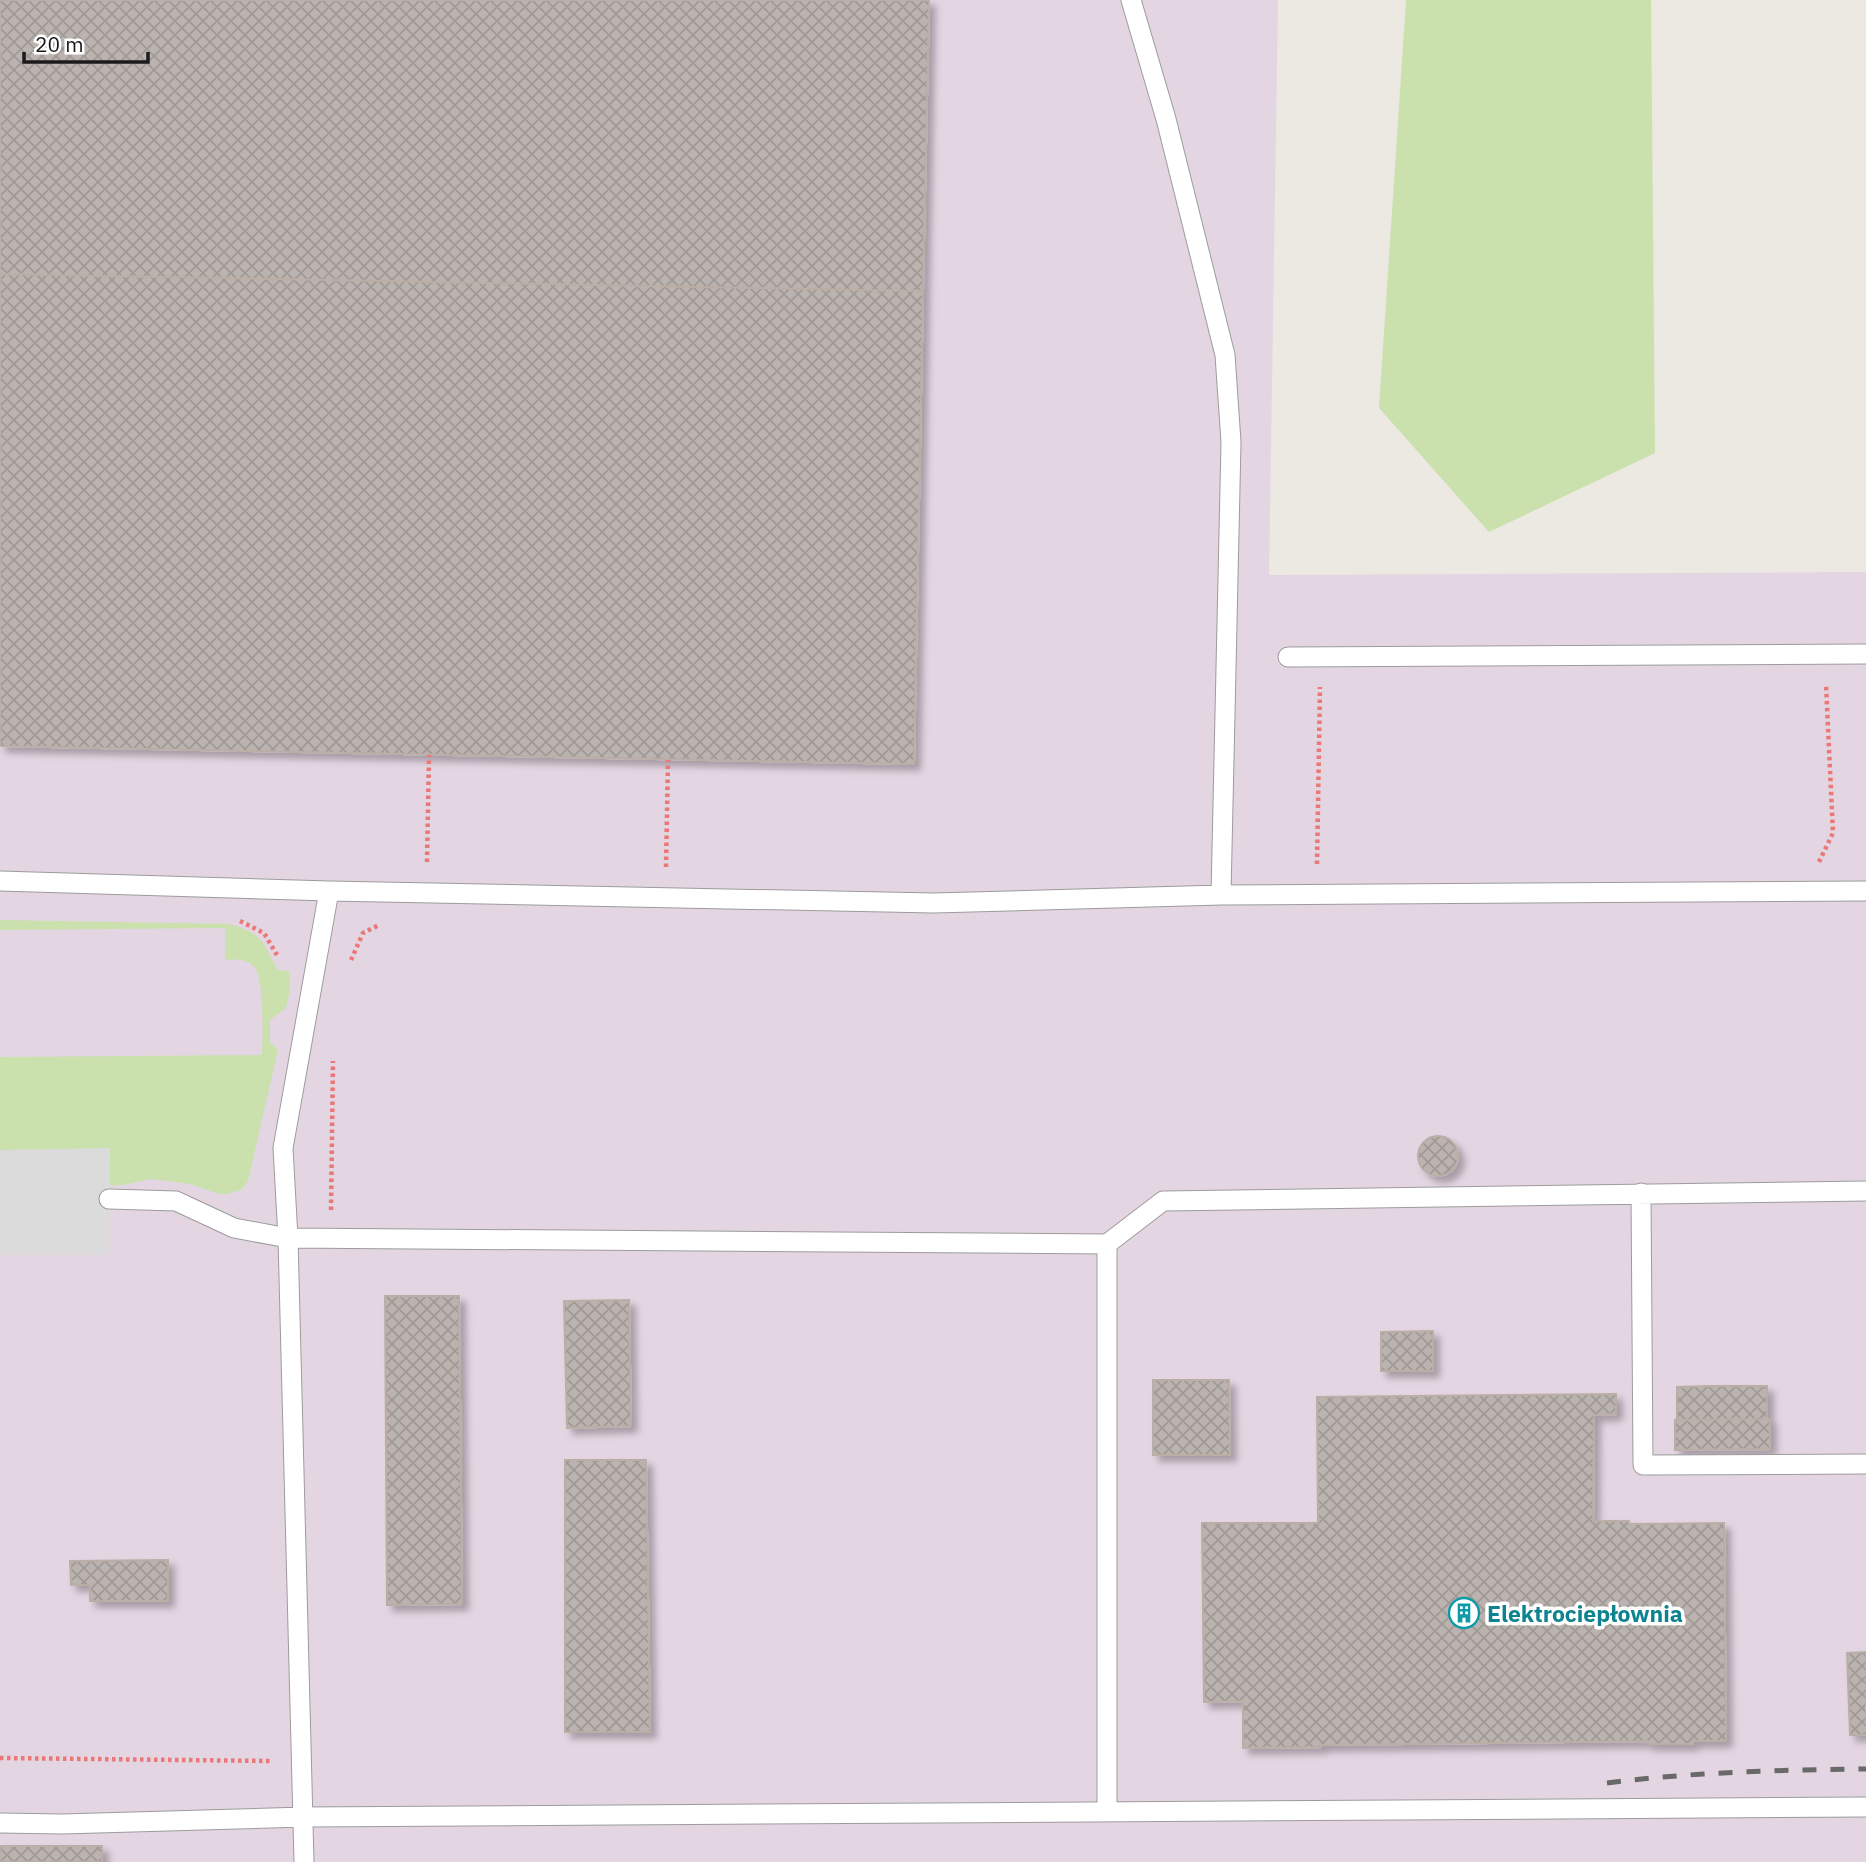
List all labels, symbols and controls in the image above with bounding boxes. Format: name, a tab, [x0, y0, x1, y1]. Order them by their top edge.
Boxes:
scale bar	[24, 21, 149, 65]
text: 20 m	[35, 30, 84, 58]
building icon: Elektrociepłownia	[1447, 1596, 1481, 1630]
place label: Elektrociepłownia	[1487, 1598, 1683, 1628]

